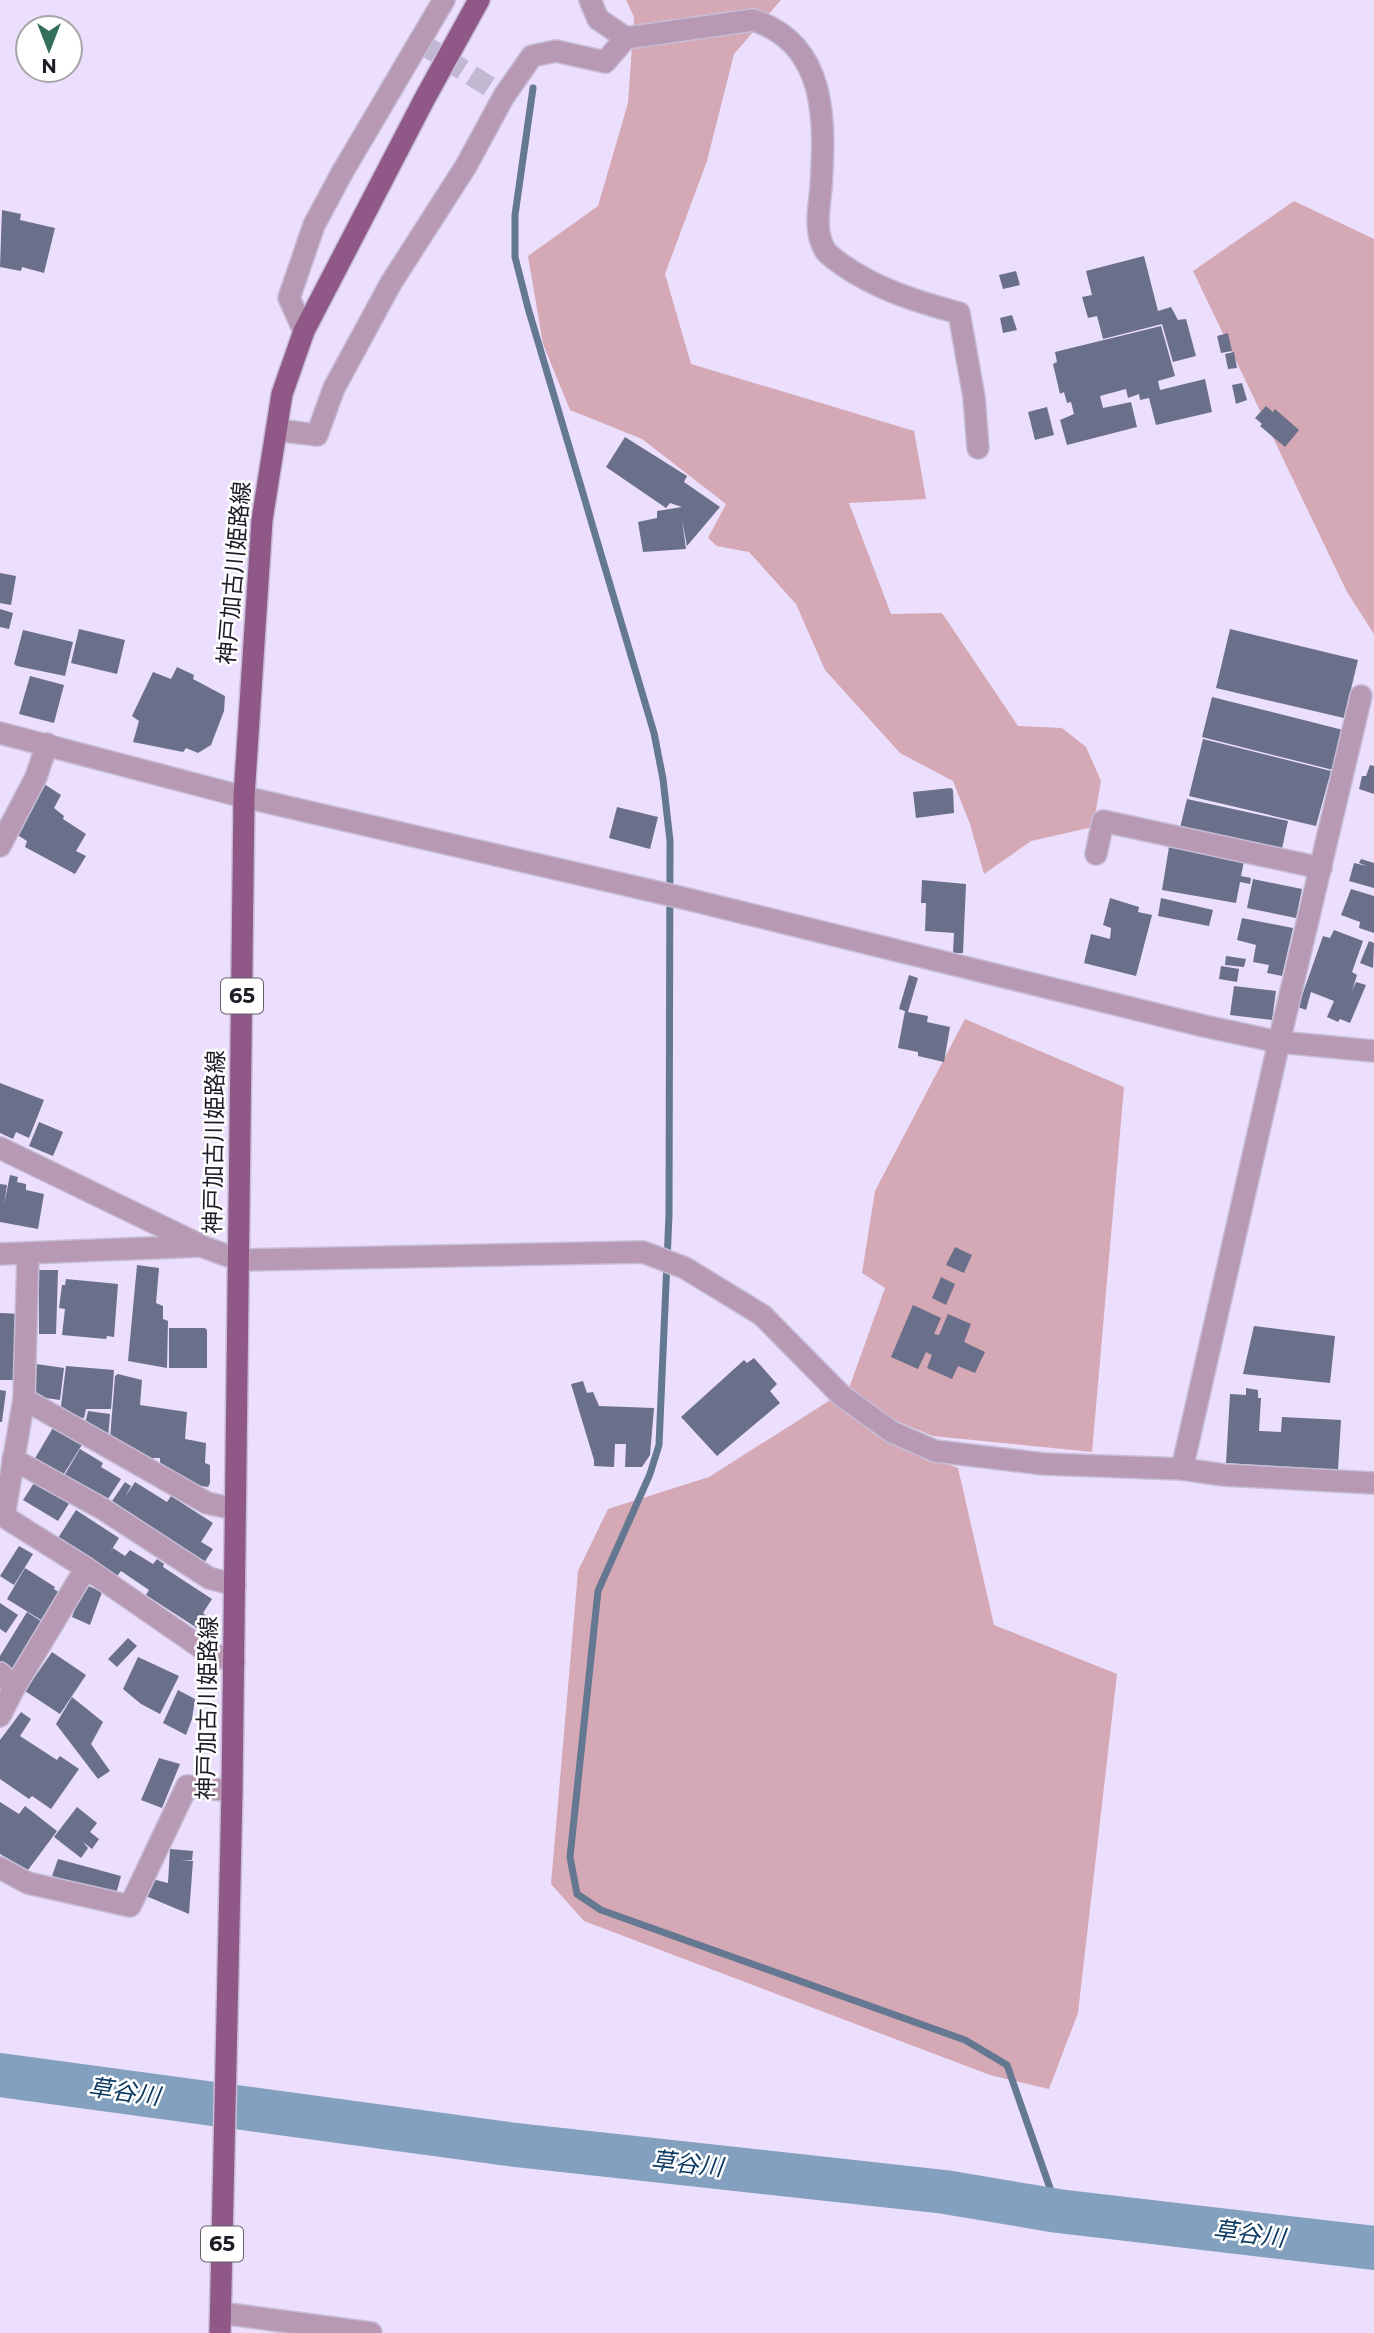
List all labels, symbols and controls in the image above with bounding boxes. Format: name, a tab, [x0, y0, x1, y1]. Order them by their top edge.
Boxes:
north arrow	[14, 14, 84, 84]
text: N	[41, 54, 57, 77]
street label: 神戸加古川姫路線	[212, 480, 256, 666]
road number: 65	[221, 978, 263, 1014]
street label: 神戸加古川姫路線	[198, 1050, 230, 1234]
street label: 神戸加古川姫路線	[191, 1616, 223, 1800]
water label: 草谷川	[86, 2072, 165, 2111]
water label: 草谷川	[650, 2145, 727, 2182]
water label: 草谷川	[1212, 2215, 1290, 2253]
road number: 65	[201, 2226, 243, 2262]

